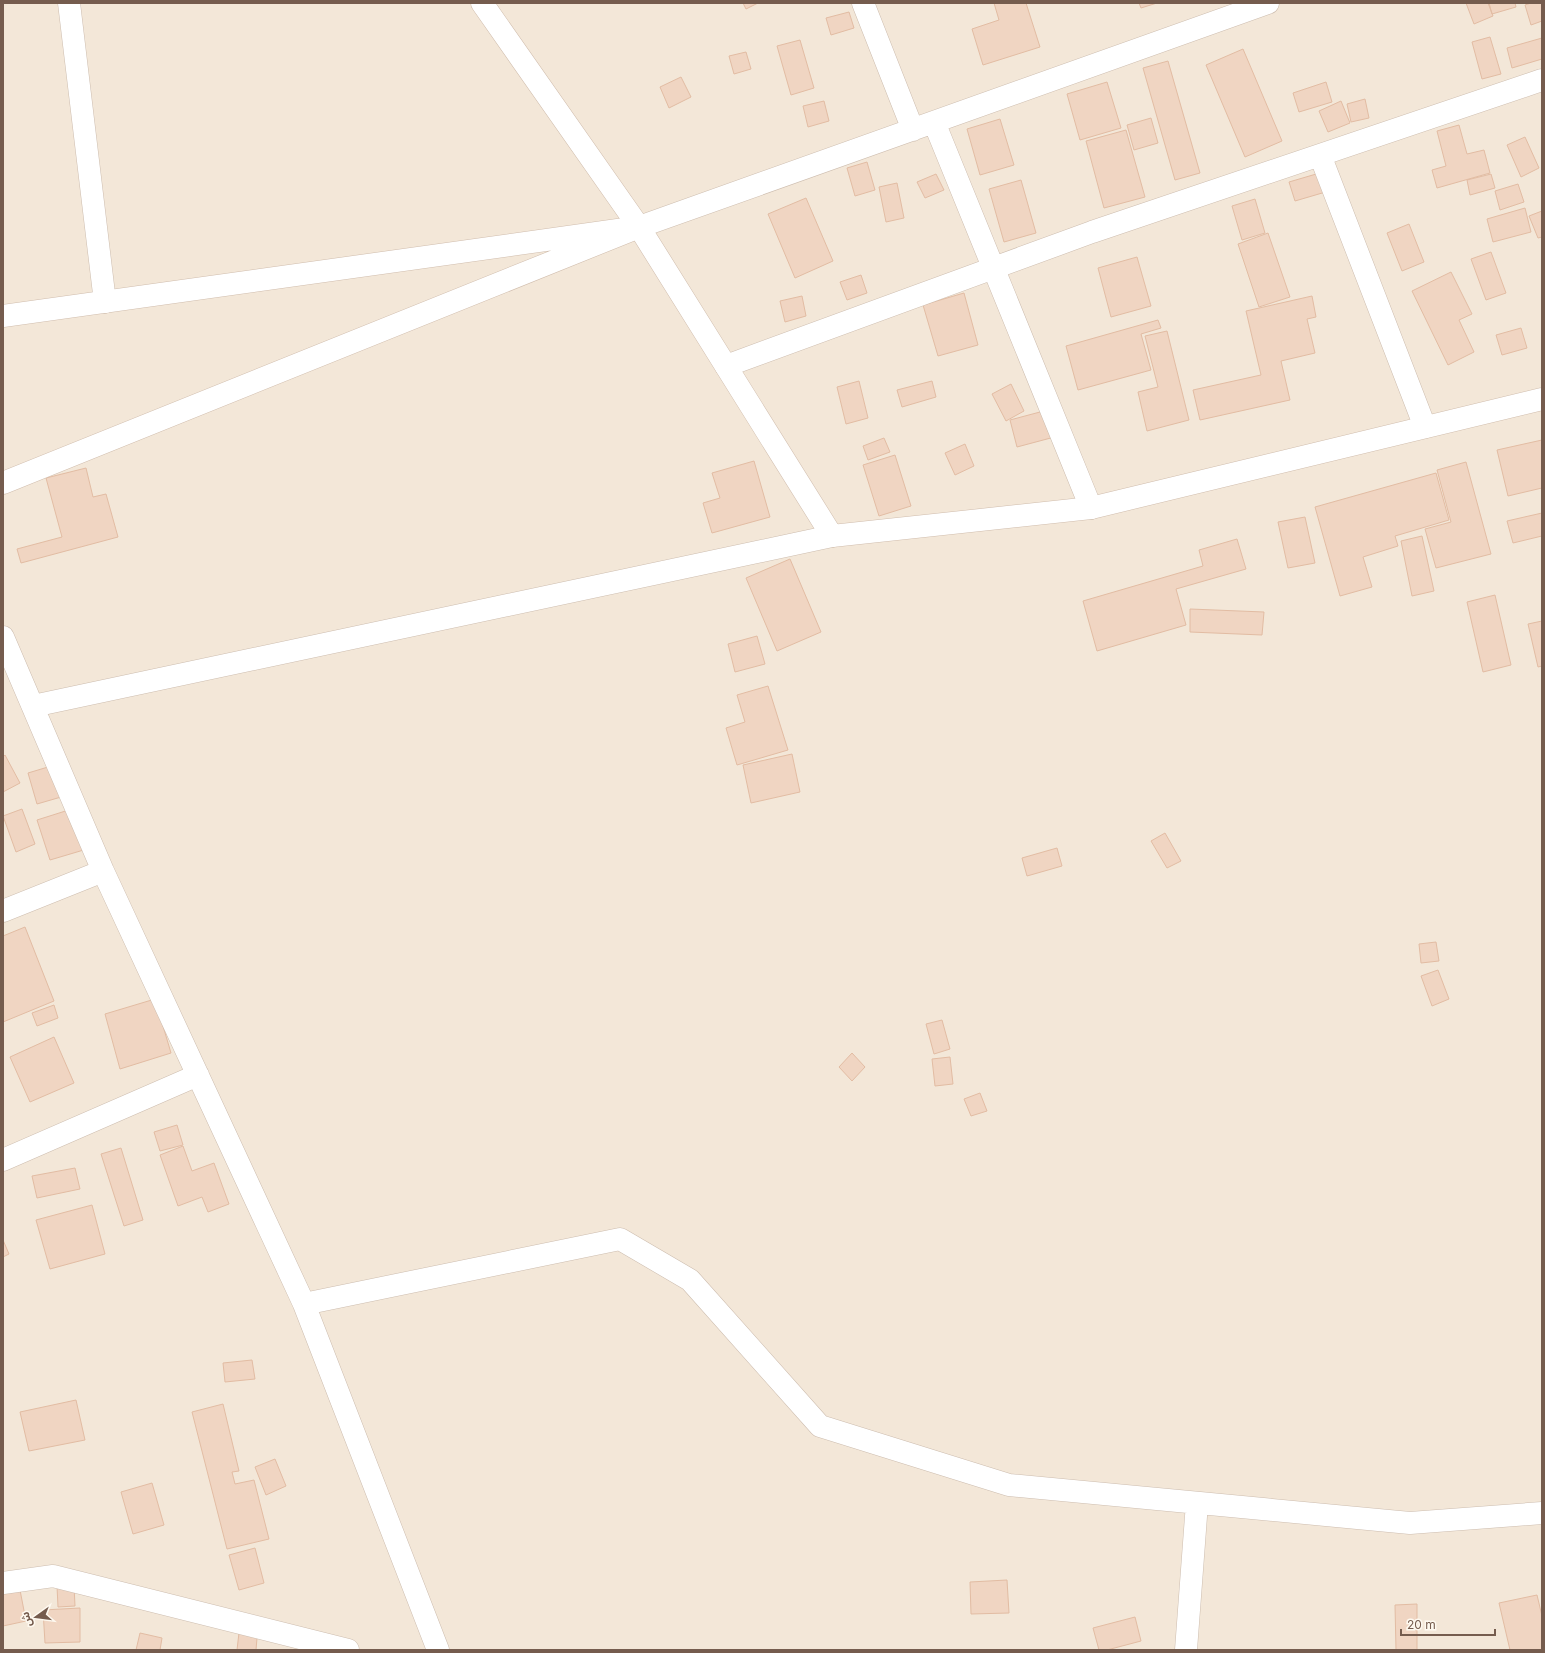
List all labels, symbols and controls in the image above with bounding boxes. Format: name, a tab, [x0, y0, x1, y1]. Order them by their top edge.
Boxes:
north arrow	[16, 1597, 56, 1637]
text: ش	[18, 1610, 35, 1628]
scale bar	[1401, 1611, 1495, 1637]
text: 20 m	[1407, 1617, 1436, 1632]

